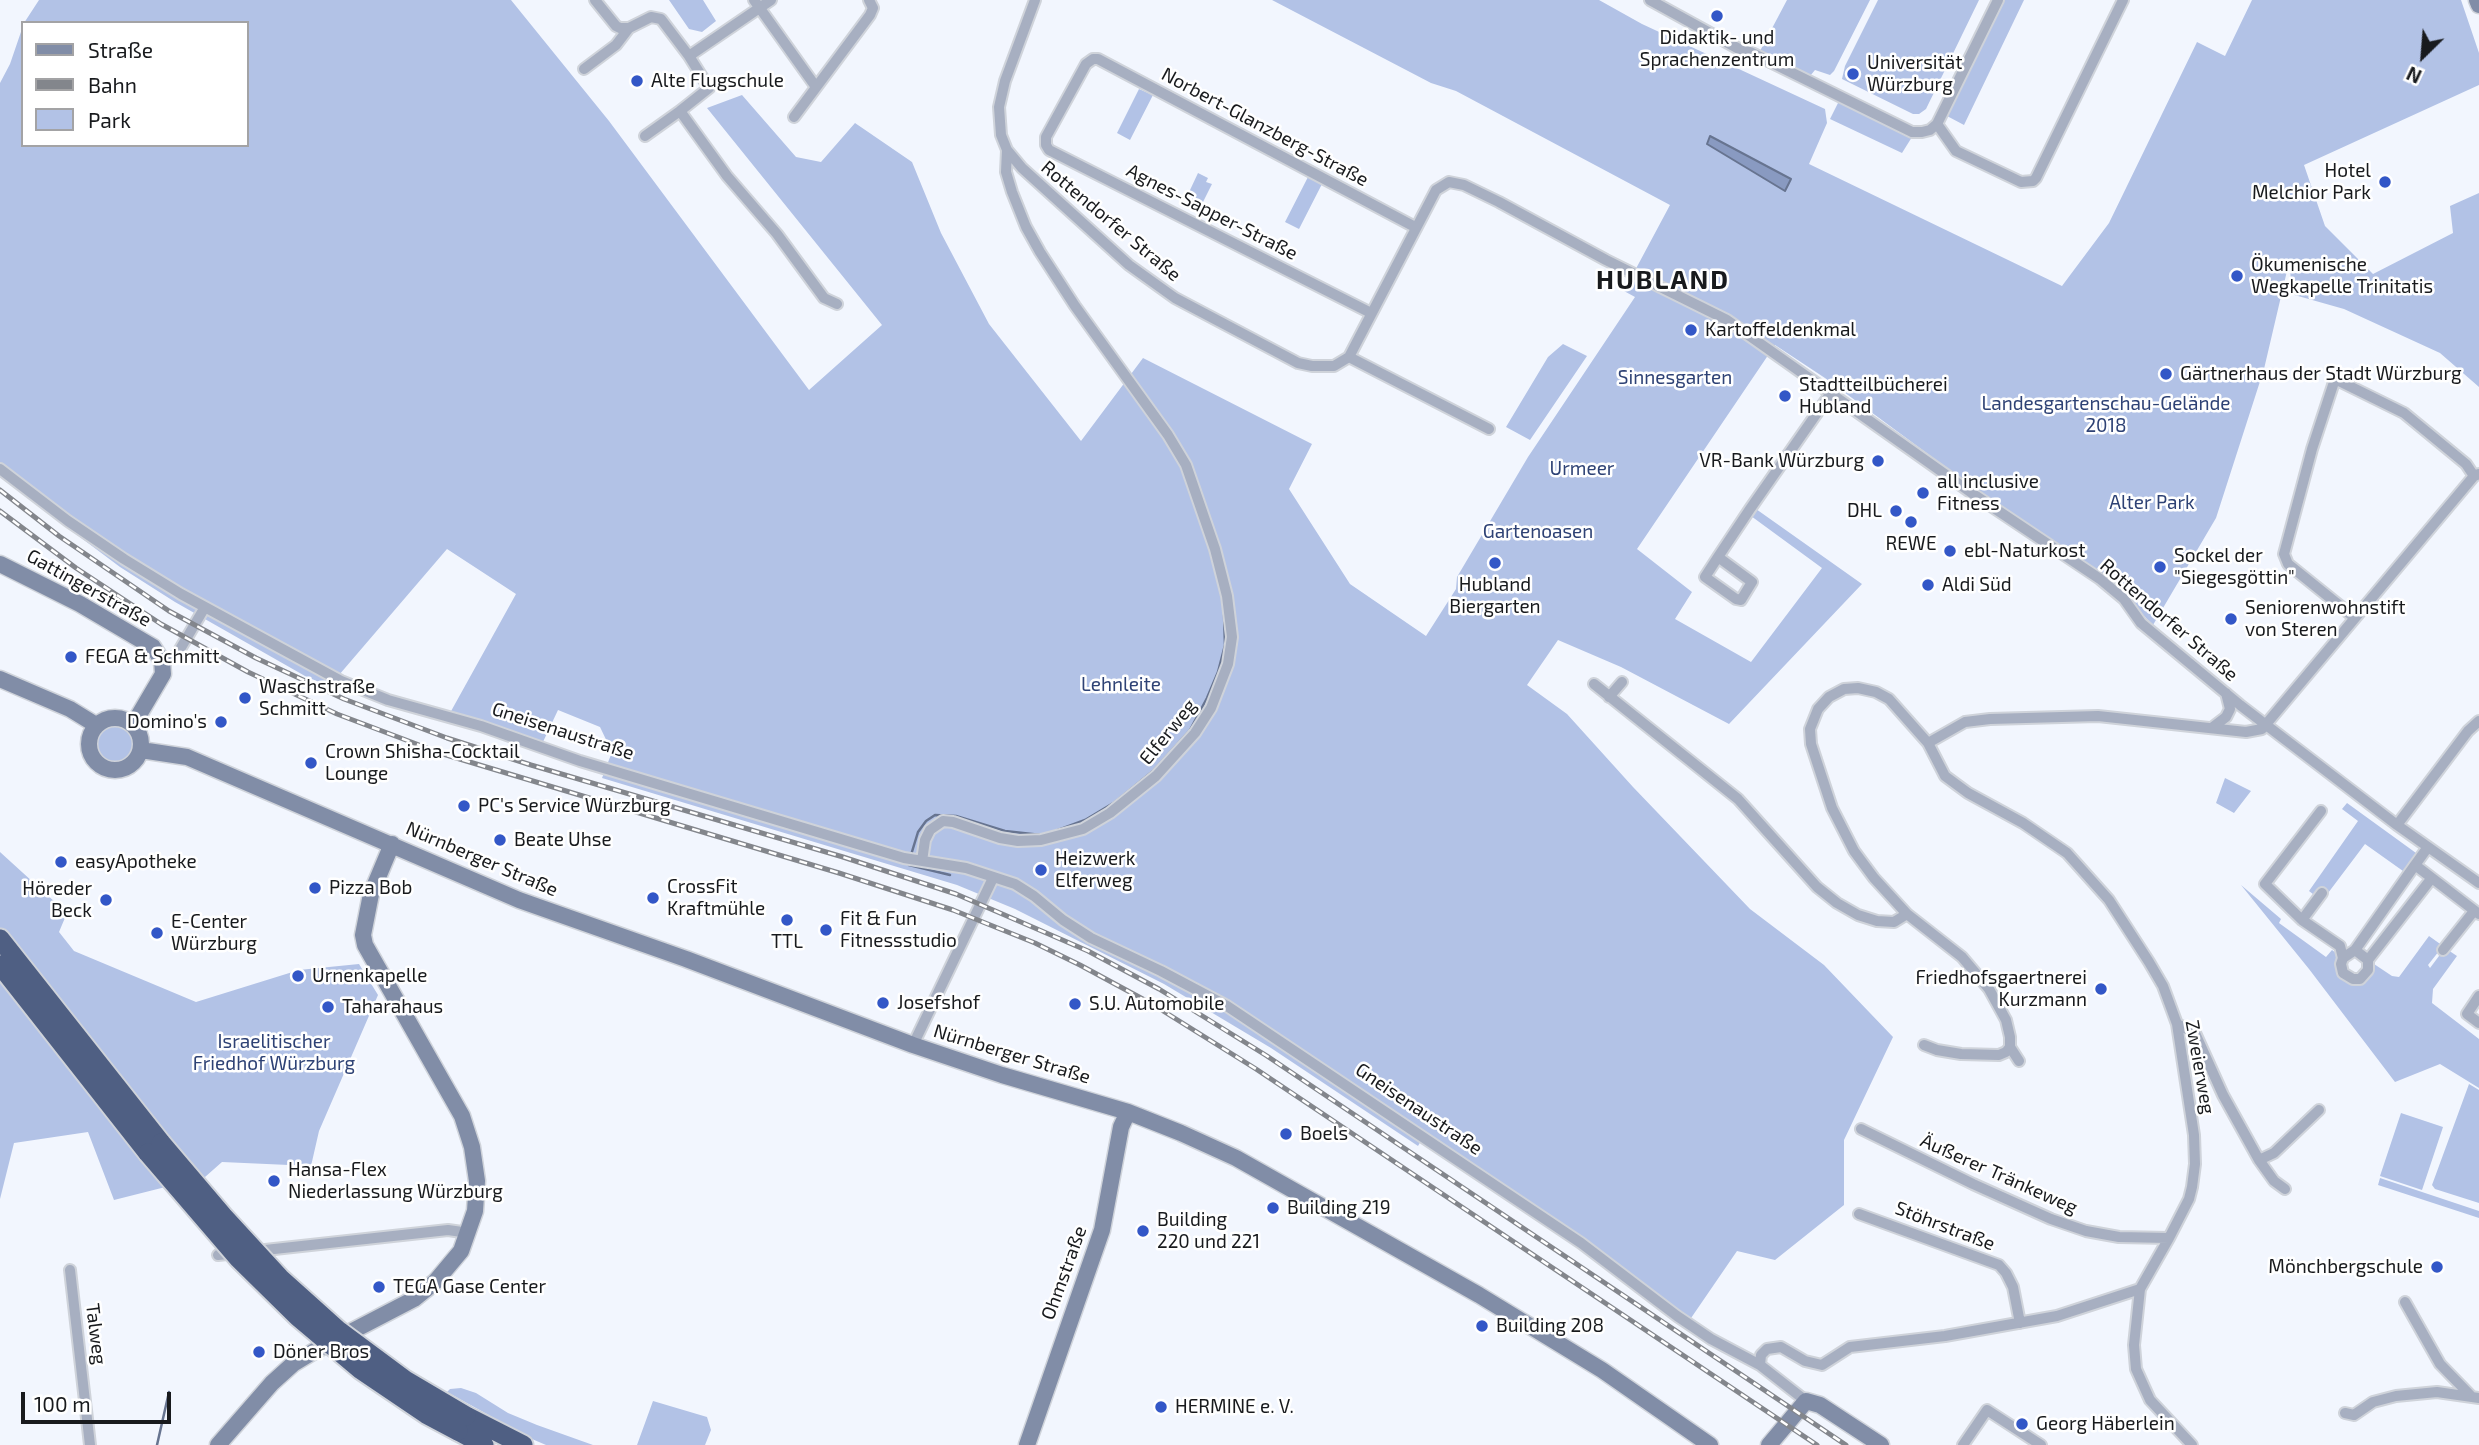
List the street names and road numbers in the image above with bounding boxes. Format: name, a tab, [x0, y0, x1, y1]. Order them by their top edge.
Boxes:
street label: Norbert-Glanzberg-Straße	[1158, 63, 1372, 191]
street label: Rottendorfer Straße	[1036, 156, 1186, 286]
street label: Agnes-Sapper-Straße	[1123, 159, 1301, 265]
street label: Gattingerstraße	[23, 544, 155, 632]
street label: Rottendorfer Straße	[2095, 554, 2243, 686]
street label: Elferweg	[1135, 695, 1201, 769]
street label: Gneisenaustraße	[489, 697, 637, 765]
street label: Nürnberger Straße	[403, 817, 561, 901]
street label: Zweierweg	[2180, 1018, 2220, 1116]
street label: Nürnberger Straße	[931, 1019, 1093, 1089]
street label: Gneisenaustraße	[1351, 1058, 1487, 1160]
street label: Äußerer Tränkeweg	[1917, 1129, 2081, 1219]
street label: Stöhrstraße	[1892, 1197, 1998, 1255]
street label: Ohmstraße	[1036, 1223, 1092, 1323]
street label: Talweg	[81, 1302, 111, 1366]

